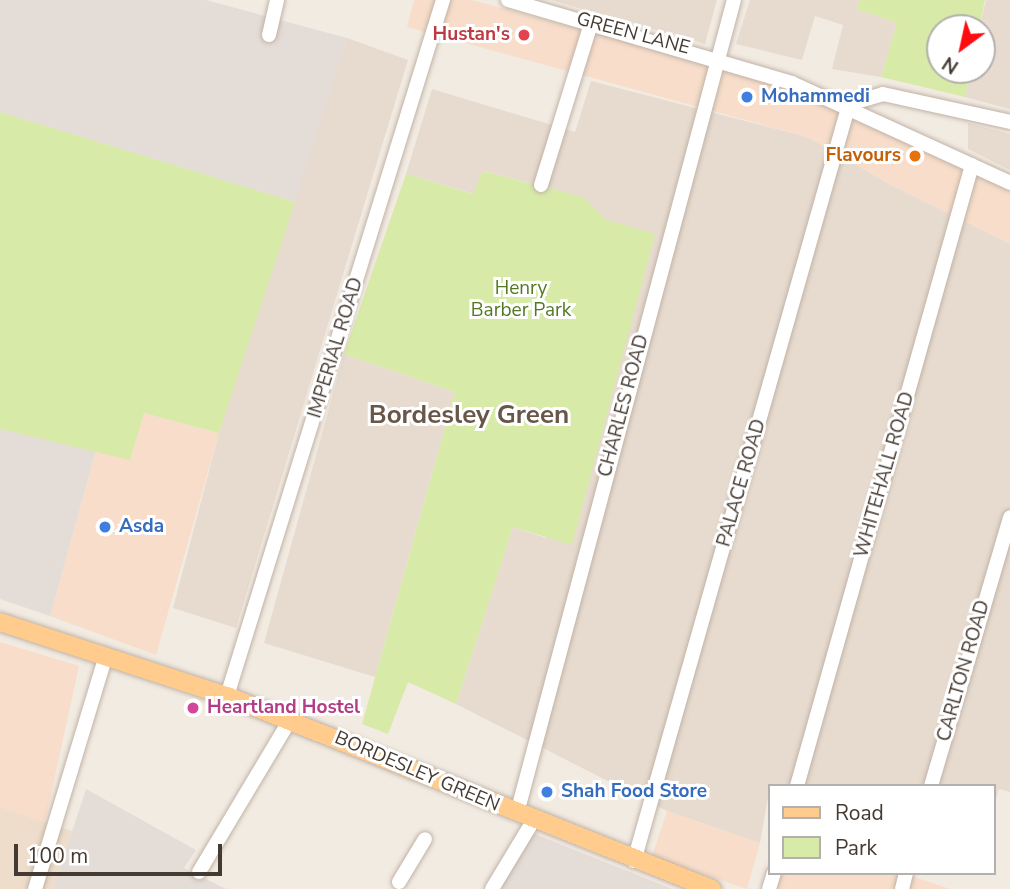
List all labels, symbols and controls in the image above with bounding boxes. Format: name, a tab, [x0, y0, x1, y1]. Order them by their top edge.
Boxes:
street label: GREEN LANE	[574, 8, 692, 60]
north arrow	[926, 14, 996, 84]
place label: Hustan's	[432, 24, 510, 46]
marker: Hustan's	[516, 27, 532, 43]
text: N	[938, 50, 964, 80]
place label: Mohammedi	[761, 86, 870, 108]
marker: Mohammedi	[739, 89, 755, 105]
place label: Flavours	[826, 145, 901, 167]
marker: Flavours	[907, 148, 923, 164]
street label: IMPERIAL ROAD	[304, 275, 368, 421]
park label: Henry Barber Park	[471, 278, 571, 322]
street label: CHARLES ROAD	[594, 332, 654, 480]
street label: WHITEHALL ROAD	[850, 389, 920, 561]
district label: Bordesley Green	[369, 399, 569, 431]
street label: PALACE ROAD	[713, 417, 771, 549]
place label: Asda	[119, 516, 164, 538]
marker: Asda	[97, 519, 113, 535]
street label: CARLTON ROAD	[933, 598, 995, 744]
place label: Heartland Hostel	[207, 697, 360, 719]
marker: Heartland Hostel	[185, 700, 201, 716]
street label: BORDESLEY GREEN	[331, 727, 503, 817]
place label: Shah Food Store	[561, 781, 707, 803]
marker: Shah Food Store	[539, 784, 555, 800]
legend	[768, 784, 996, 875]
text: Road	[835, 799, 884, 827]
scale bar	[18, 830, 226, 874]
text: Park	[835, 834, 877, 862]
text: 100 m	[27, 842, 88, 870]

